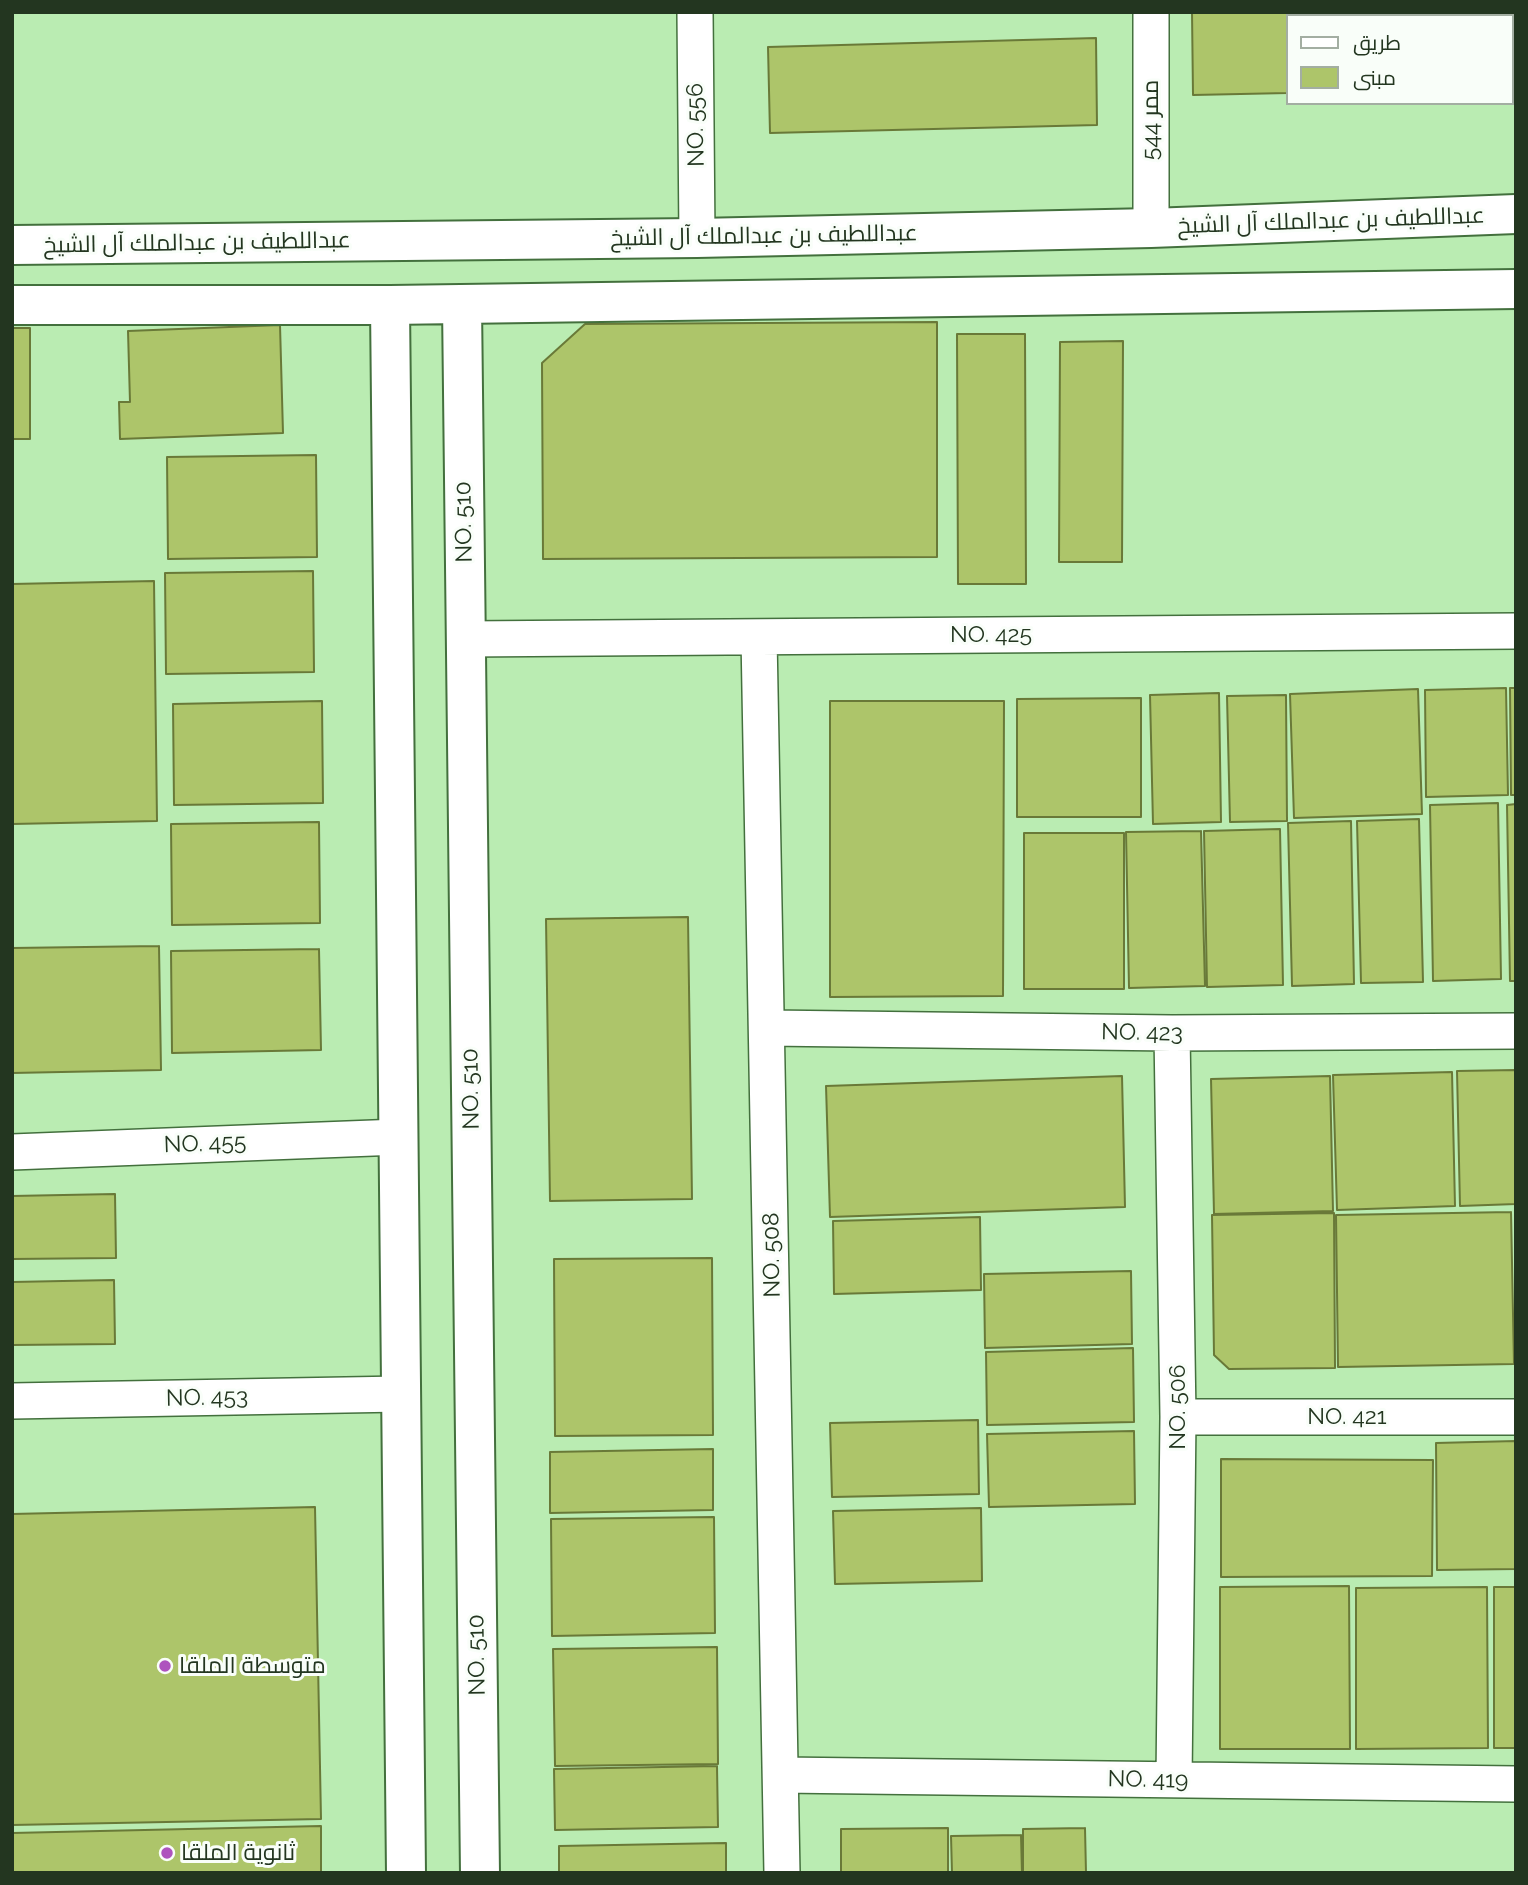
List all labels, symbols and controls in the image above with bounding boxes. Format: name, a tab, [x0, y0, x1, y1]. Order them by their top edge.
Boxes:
legend	[1286, 14, 1514, 105]
text: طريق	[1353, 30, 1401, 55]
text: مبنى	[1353, 65, 1396, 90]
street label: ممر 544	[1137, 80, 1165, 160]
street label: NO. 556	[681, 83, 711, 167]
street label: عبداللطيف بن عبدالملك آل الشيخ	[1177, 202, 1485, 240]
street label: عبداللطيف بن عبدالملك آل الشيخ	[610, 220, 918, 252]
street label: عبداللطيف بن عبدالملك آل الشيخ	[43, 227, 351, 259]
street label: NO. 510	[449, 481, 479, 563]
street label: NO. 425	[950, 621, 1032, 649]
street label: NO. 423	[1101, 1018, 1183, 1048]
street label: NO. 510	[456, 1048, 486, 1130]
street label: NO. 455	[163, 1129, 247, 1159]
street label: NO. 508	[757, 1212, 787, 1298]
street label: NO. 506	[1164, 1364, 1192, 1450]
street label: NO. 453	[166, 1383, 248, 1413]
street label: NO. 421	[1307, 1403, 1387, 1431]
street label: NO. 510	[462, 1614, 492, 1696]
place label: متوسطة الملقا	[179, 1652, 326, 1680]
marker: متوسطة الملقا	[157, 1658, 173, 1674]
street label: NO. 419	[1107, 1765, 1189, 1795]
place label: ثانوية الملقا	[181, 1839, 295, 1867]
marker: ثانوية الملقا	[159, 1845, 175, 1861]

